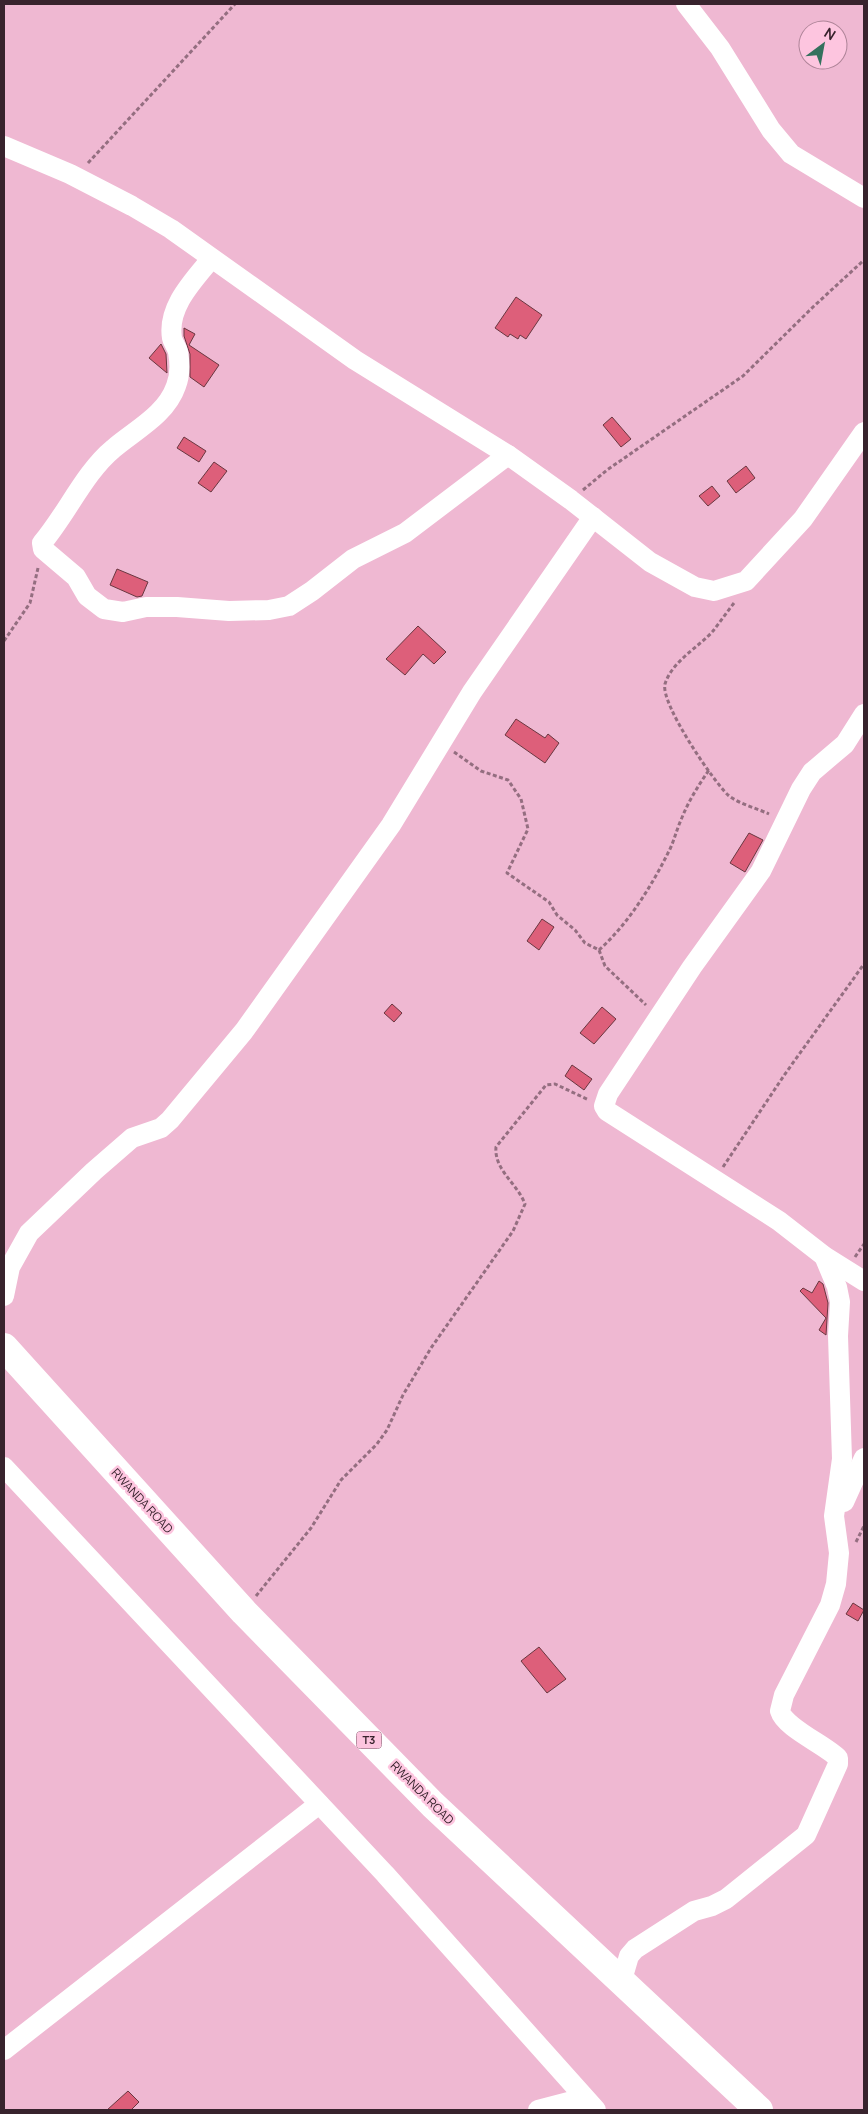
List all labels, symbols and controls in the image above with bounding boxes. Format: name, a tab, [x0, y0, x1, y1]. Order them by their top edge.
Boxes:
north arrow	[798, 20, 848, 70]
text: N	[821, 23, 839, 44]
street label: RWANDA ROAD	[108, 1464, 177, 1537]
road number: T3	[356, 1732, 382, 1748]
street label: RWANDA ROAD	[387, 1757, 458, 1828]

